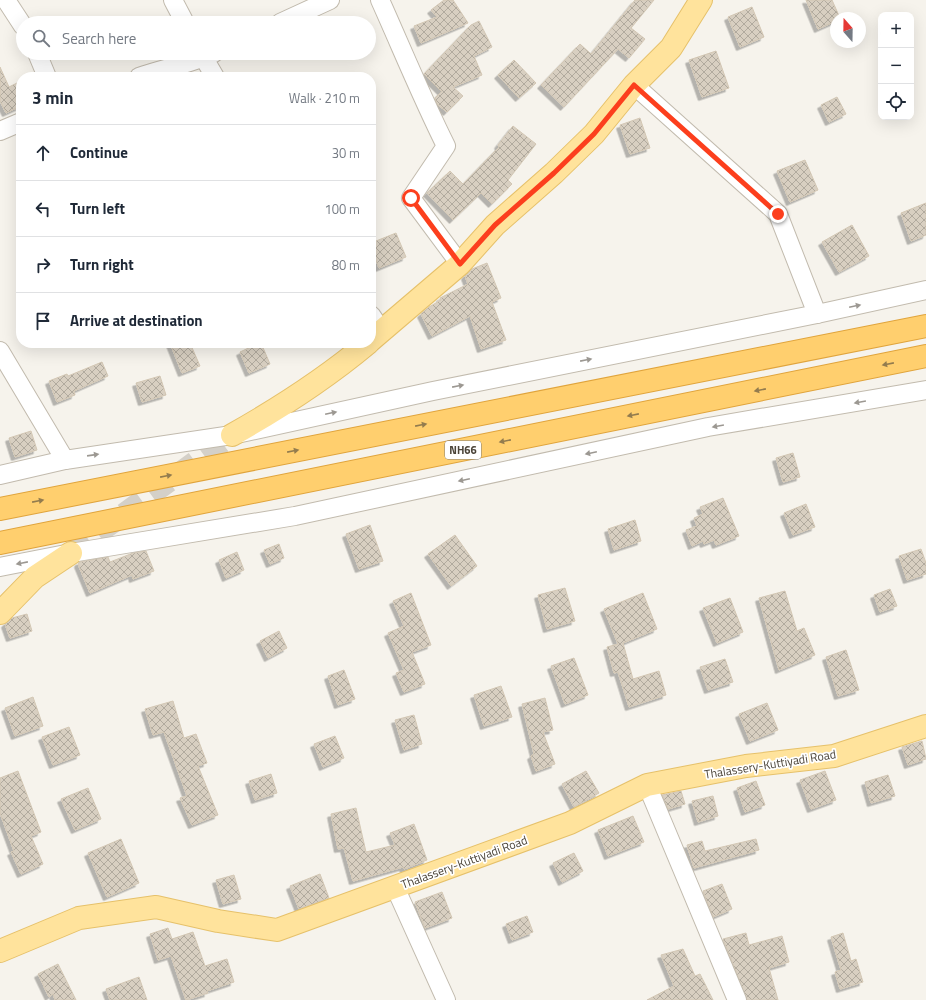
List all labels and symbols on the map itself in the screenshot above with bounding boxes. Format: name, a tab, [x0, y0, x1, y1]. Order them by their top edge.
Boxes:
north arrow	[830, 12, 866, 48]
route start	[402, 189, 420, 207]
route end	[769, 205, 787, 223]
one-way arrow	[849, 302, 861, 308]
one-way arrow	[579, 357, 592, 363]
one-way arrow	[882, 361, 894, 367]
one-way arrow	[452, 383, 464, 389]
one-way arrow	[754, 387, 766, 393]
one-way arrow	[854, 399, 866, 405]
one-way arrow	[325, 410, 337, 416]
one-way arrow	[627, 413, 639, 419]
one-way arrow	[415, 422, 427, 428]
one-way arrow	[712, 423, 724, 429]
one-way arrow	[499, 439, 512, 445]
road number: NH66	[445, 441, 481, 459]
one-way arrow	[287, 447, 299, 453]
one-way arrow	[585, 450, 597, 456]
one-way arrow	[87, 452, 99, 458]
one-way arrow	[160, 473, 172, 479]
one-way arrow	[458, 478, 470, 484]
one-way arrow	[32, 498, 44, 504]
one-way arrow	[16, 560, 28, 566]
street label: Thalassery-Kuttiyadi Road	[703, 744, 837, 784]
street label: Thalassery-Kuttiyadi Road	[398, 830, 530, 894]

